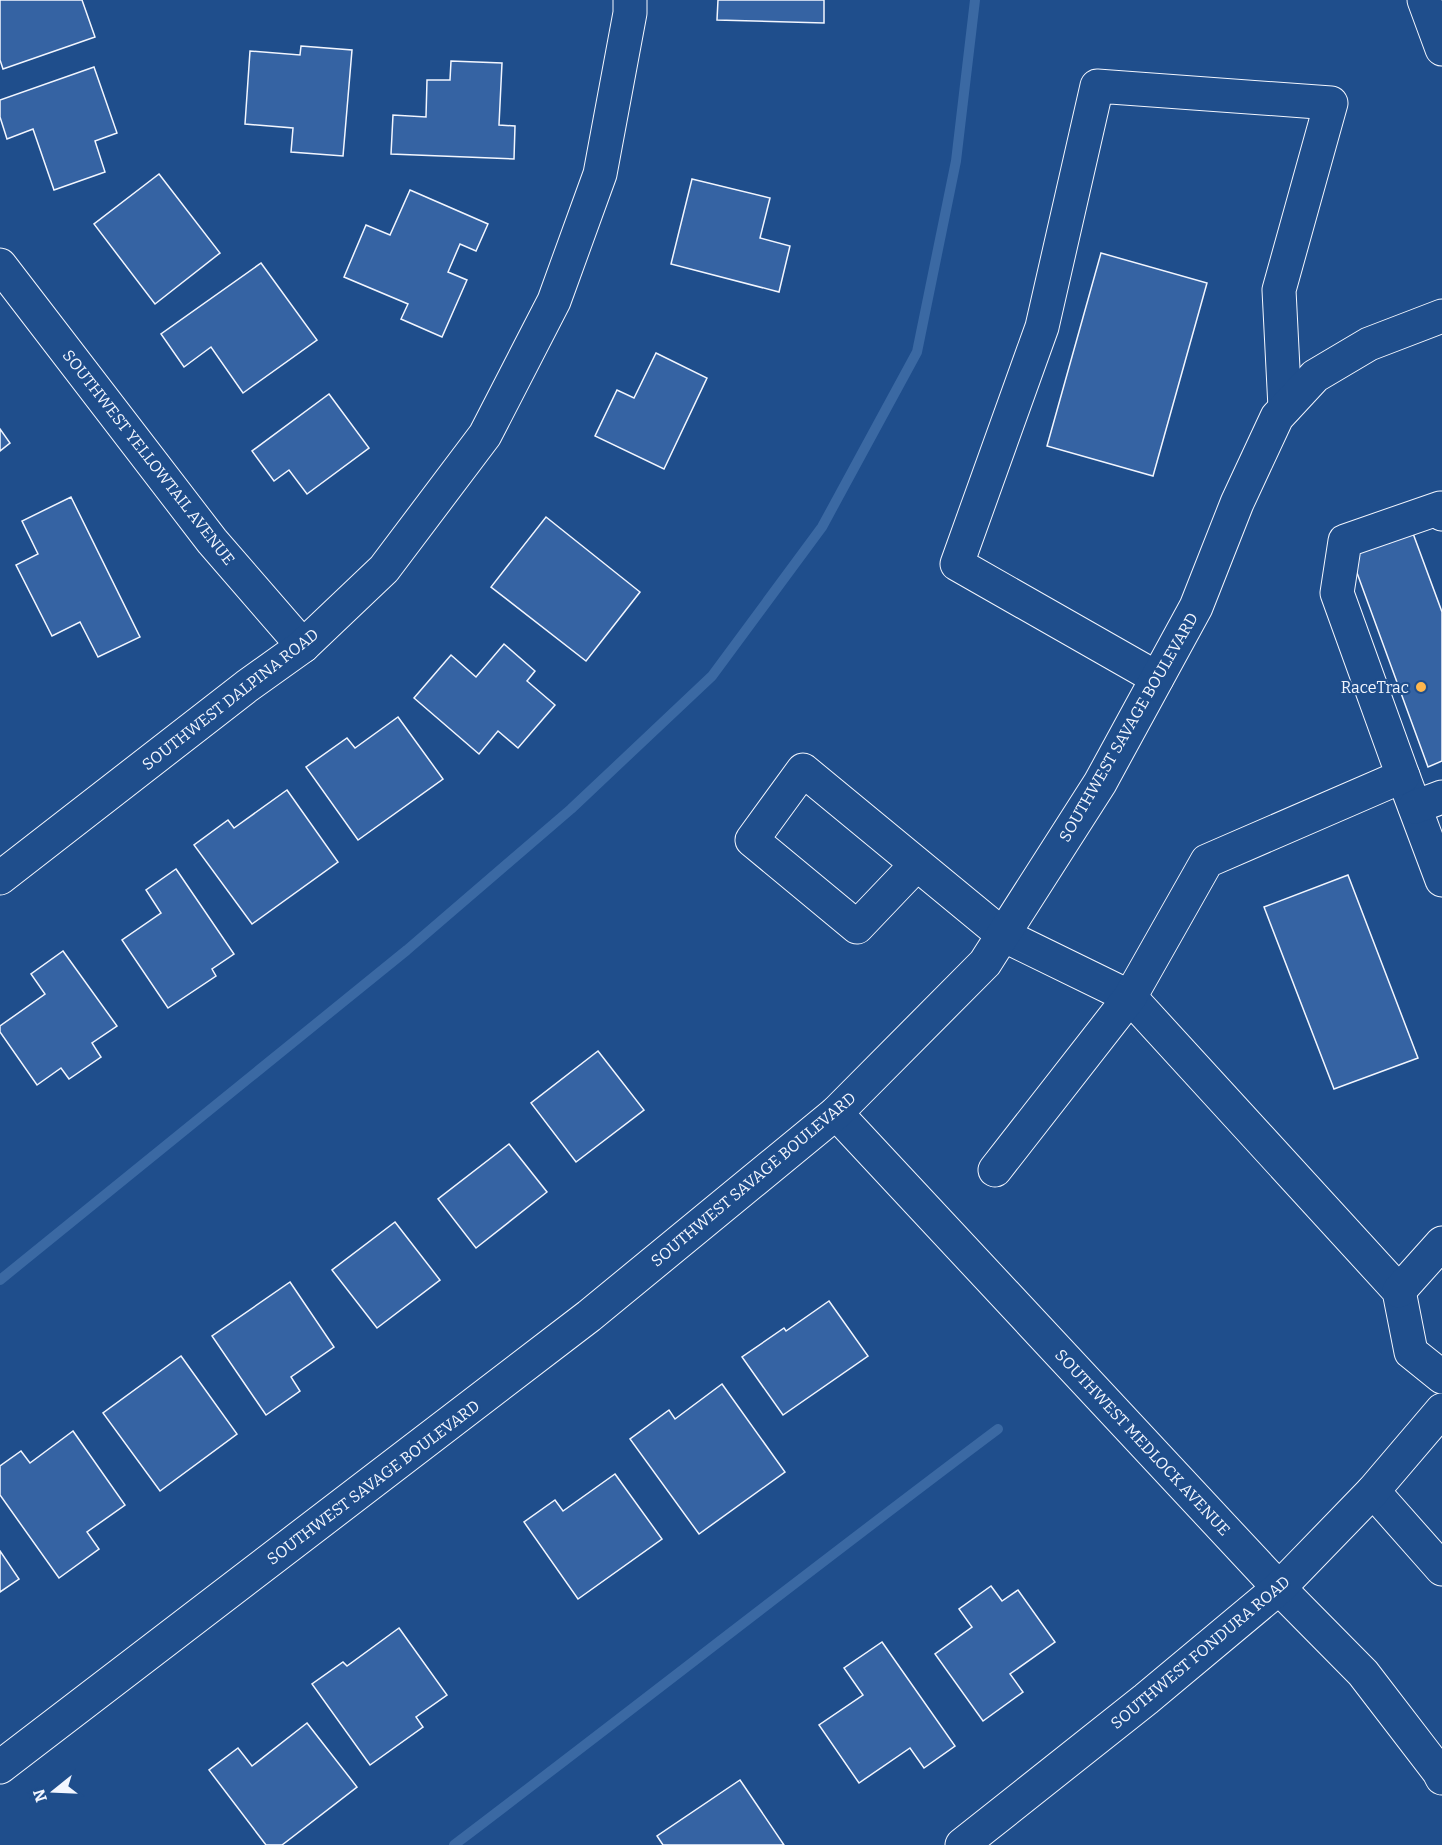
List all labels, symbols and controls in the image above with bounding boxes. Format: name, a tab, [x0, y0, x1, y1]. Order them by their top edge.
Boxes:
street label: SOUTHWEST YELLOWTAIL AVENUE	[59, 346, 239, 569]
street label: SOUTHWEST SAVAGE BOULEVARD	[1055, 609, 1202, 845]
street label: SOUTHWEST DALPINA ROAD	[138, 625, 322, 774]
place label: RaceTrac	[1341, 678, 1409, 697]
marker: RaceTrac	[1414, 680, 1428, 694]
street label: SOUTHWEST SAVAGE BOULEVARD	[647, 1088, 860, 1271]
street label: SOUTHWEST MEDLOCK AVENUE	[1051, 1345, 1234, 1539]
street label: SOUTHWEST SAVAGE BOULEVARD	[263, 1396, 483, 1569]
street label: SOUTHWEST FONDURA ROAD	[1107, 1572, 1294, 1733]
north arrow	[24, 1761, 84, 1821]
text: N	[29, 1787, 51, 1804]

